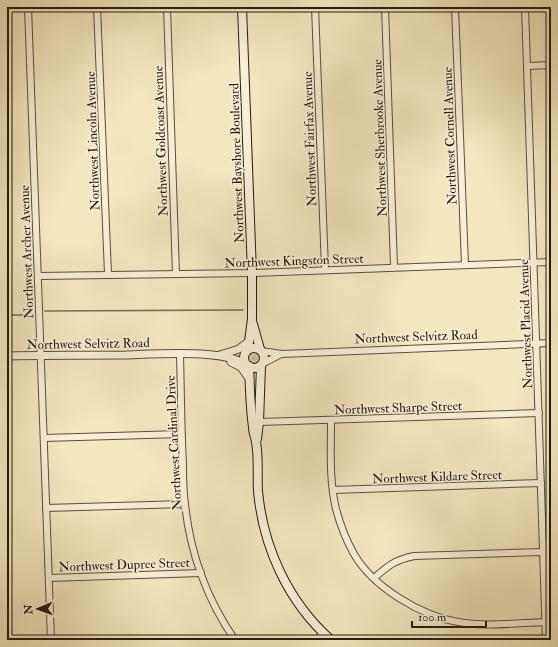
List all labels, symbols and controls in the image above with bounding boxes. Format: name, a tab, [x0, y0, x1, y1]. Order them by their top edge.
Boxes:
street label: Northwest Sherbrooke Avenue	[369, 58, 391, 217]
street label: Northwest Goldcoast Avenue	[150, 65, 172, 217]
street label: Northwest Cornell Avenue	[440, 66, 460, 205]
street label: Northwest Lincoln Avenue	[83, 70, 103, 211]
street label: Northwest Fairfax Avenue	[300, 71, 320, 207]
street label: Northwest Bayshore Boulevard	[226, 82, 249, 243]
street label: Northwest Archer Avenue	[17, 184, 37, 319]
street label: Northwest Kingston Street	[224, 251, 364, 271]
street label: Northwest Placid Avenue	[516, 258, 536, 389]
street label: Northwest Selvitz Road	[354, 327, 479, 347]
street label: Northwest Selvitz Road	[26, 335, 150, 353]
street label: Northwest Cardinal Drive	[162, 374, 186, 511]
street label: Northwest Sharpe Street	[334, 398, 463, 419]
street label: Northwest Kildare Street	[372, 467, 502, 487]
street label: Northwest Dupree Street	[58, 555, 190, 576]
north arrow	[18, 589, 58, 629]
text: N	[22, 603, 35, 615]
scale bar	[412, 603, 486, 629]
text: 100 m	[418, 610, 447, 625]

